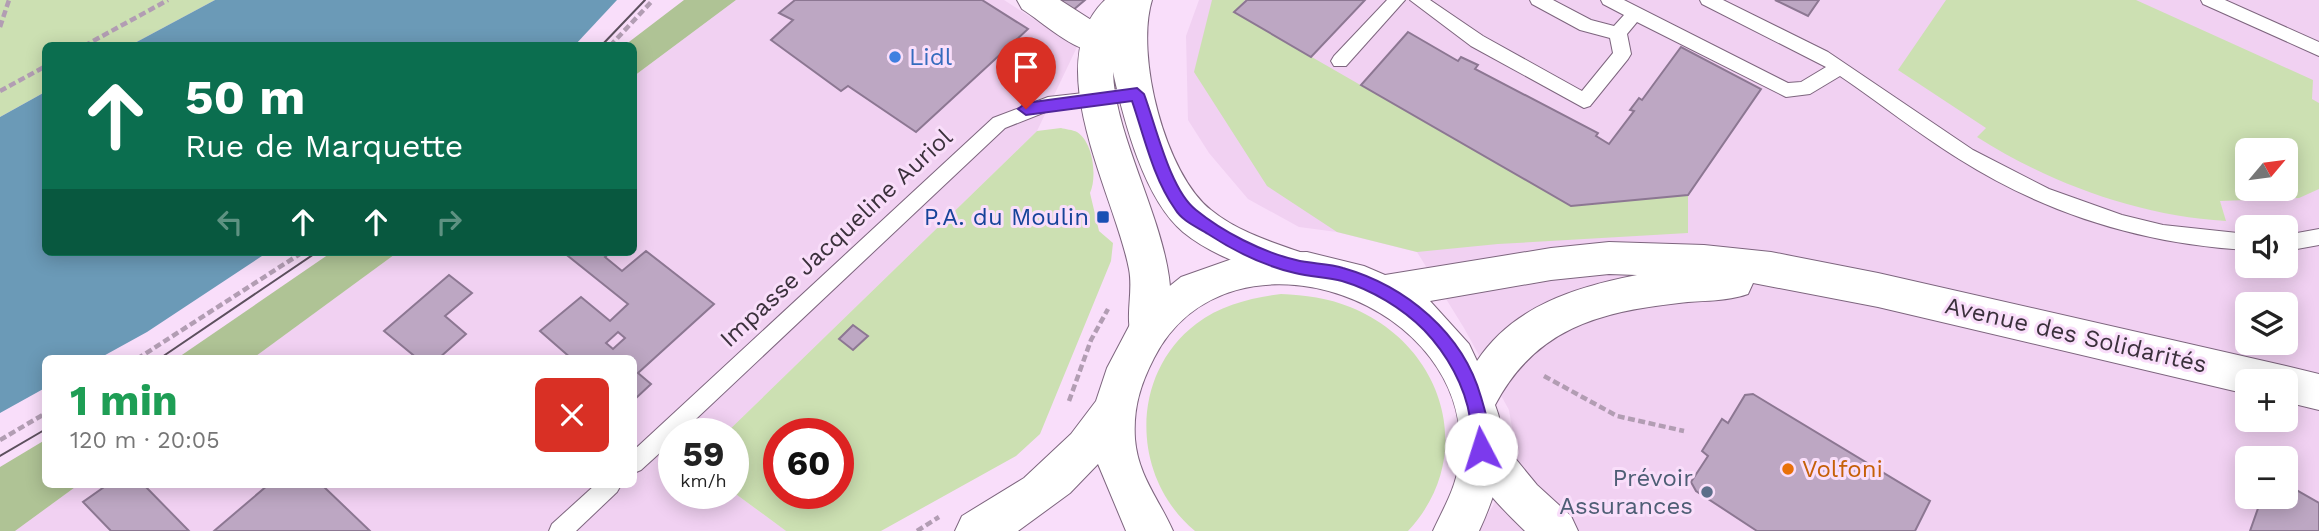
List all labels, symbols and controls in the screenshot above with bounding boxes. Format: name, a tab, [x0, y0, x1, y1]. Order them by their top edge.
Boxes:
pin	[996, 37, 1056, 109]
place label: Lidl	[909, 43, 953, 71]
icon: arrive	[1007, 48, 1045, 86]
marker: Lidl	[887, 49, 903, 65]
text: 50 m	[185, 68, 305, 126]
icon: ahead	[70, 70, 161, 161]
street label: Impasse Jacqueline Auriol	[714, 123, 958, 353]
text: Rue de Marquette	[185, 127, 463, 165]
north arrow	[2235, 138, 2298, 201]
map controls	[2235, 138, 2298, 509]
icon: left	[211, 203, 249, 241]
icon: ahead	[284, 203, 322, 241]
icon: ahead	[357, 203, 395, 241]
icon: right	[430, 203, 468, 241]
place label: P.A. du Moulin	[924, 203, 1089, 231]
marker: P.A. du Moulin	[1095, 209, 1111, 225]
button: sound	[2235, 215, 2298, 278]
street label: Avenue des Solidarités	[1942, 291, 2210, 379]
button: layers	[2235, 292, 2298, 355]
button: +	[2235, 369, 2298, 432]
text: 1 min	[70, 376, 178, 425]
button: close	[535, 378, 609, 452]
position arrow	[1444, 412, 1518, 486]
speed limit sign: 60	[763, 418, 854, 509]
text: 120 m · 20:05	[70, 427, 220, 454]
text: 59	[683, 433, 724, 475]
button: −	[2235, 446, 2298, 509]
place label: Volfoni	[1802, 455, 1883, 483]
marker: Volfoni	[1780, 461, 1796, 477]
place label: Prévoir Assurances	[1559, 464, 1693, 520]
text: km/h	[680, 470, 727, 491]
marker: Prévoir Assurances	[1699, 484, 1715, 500]

